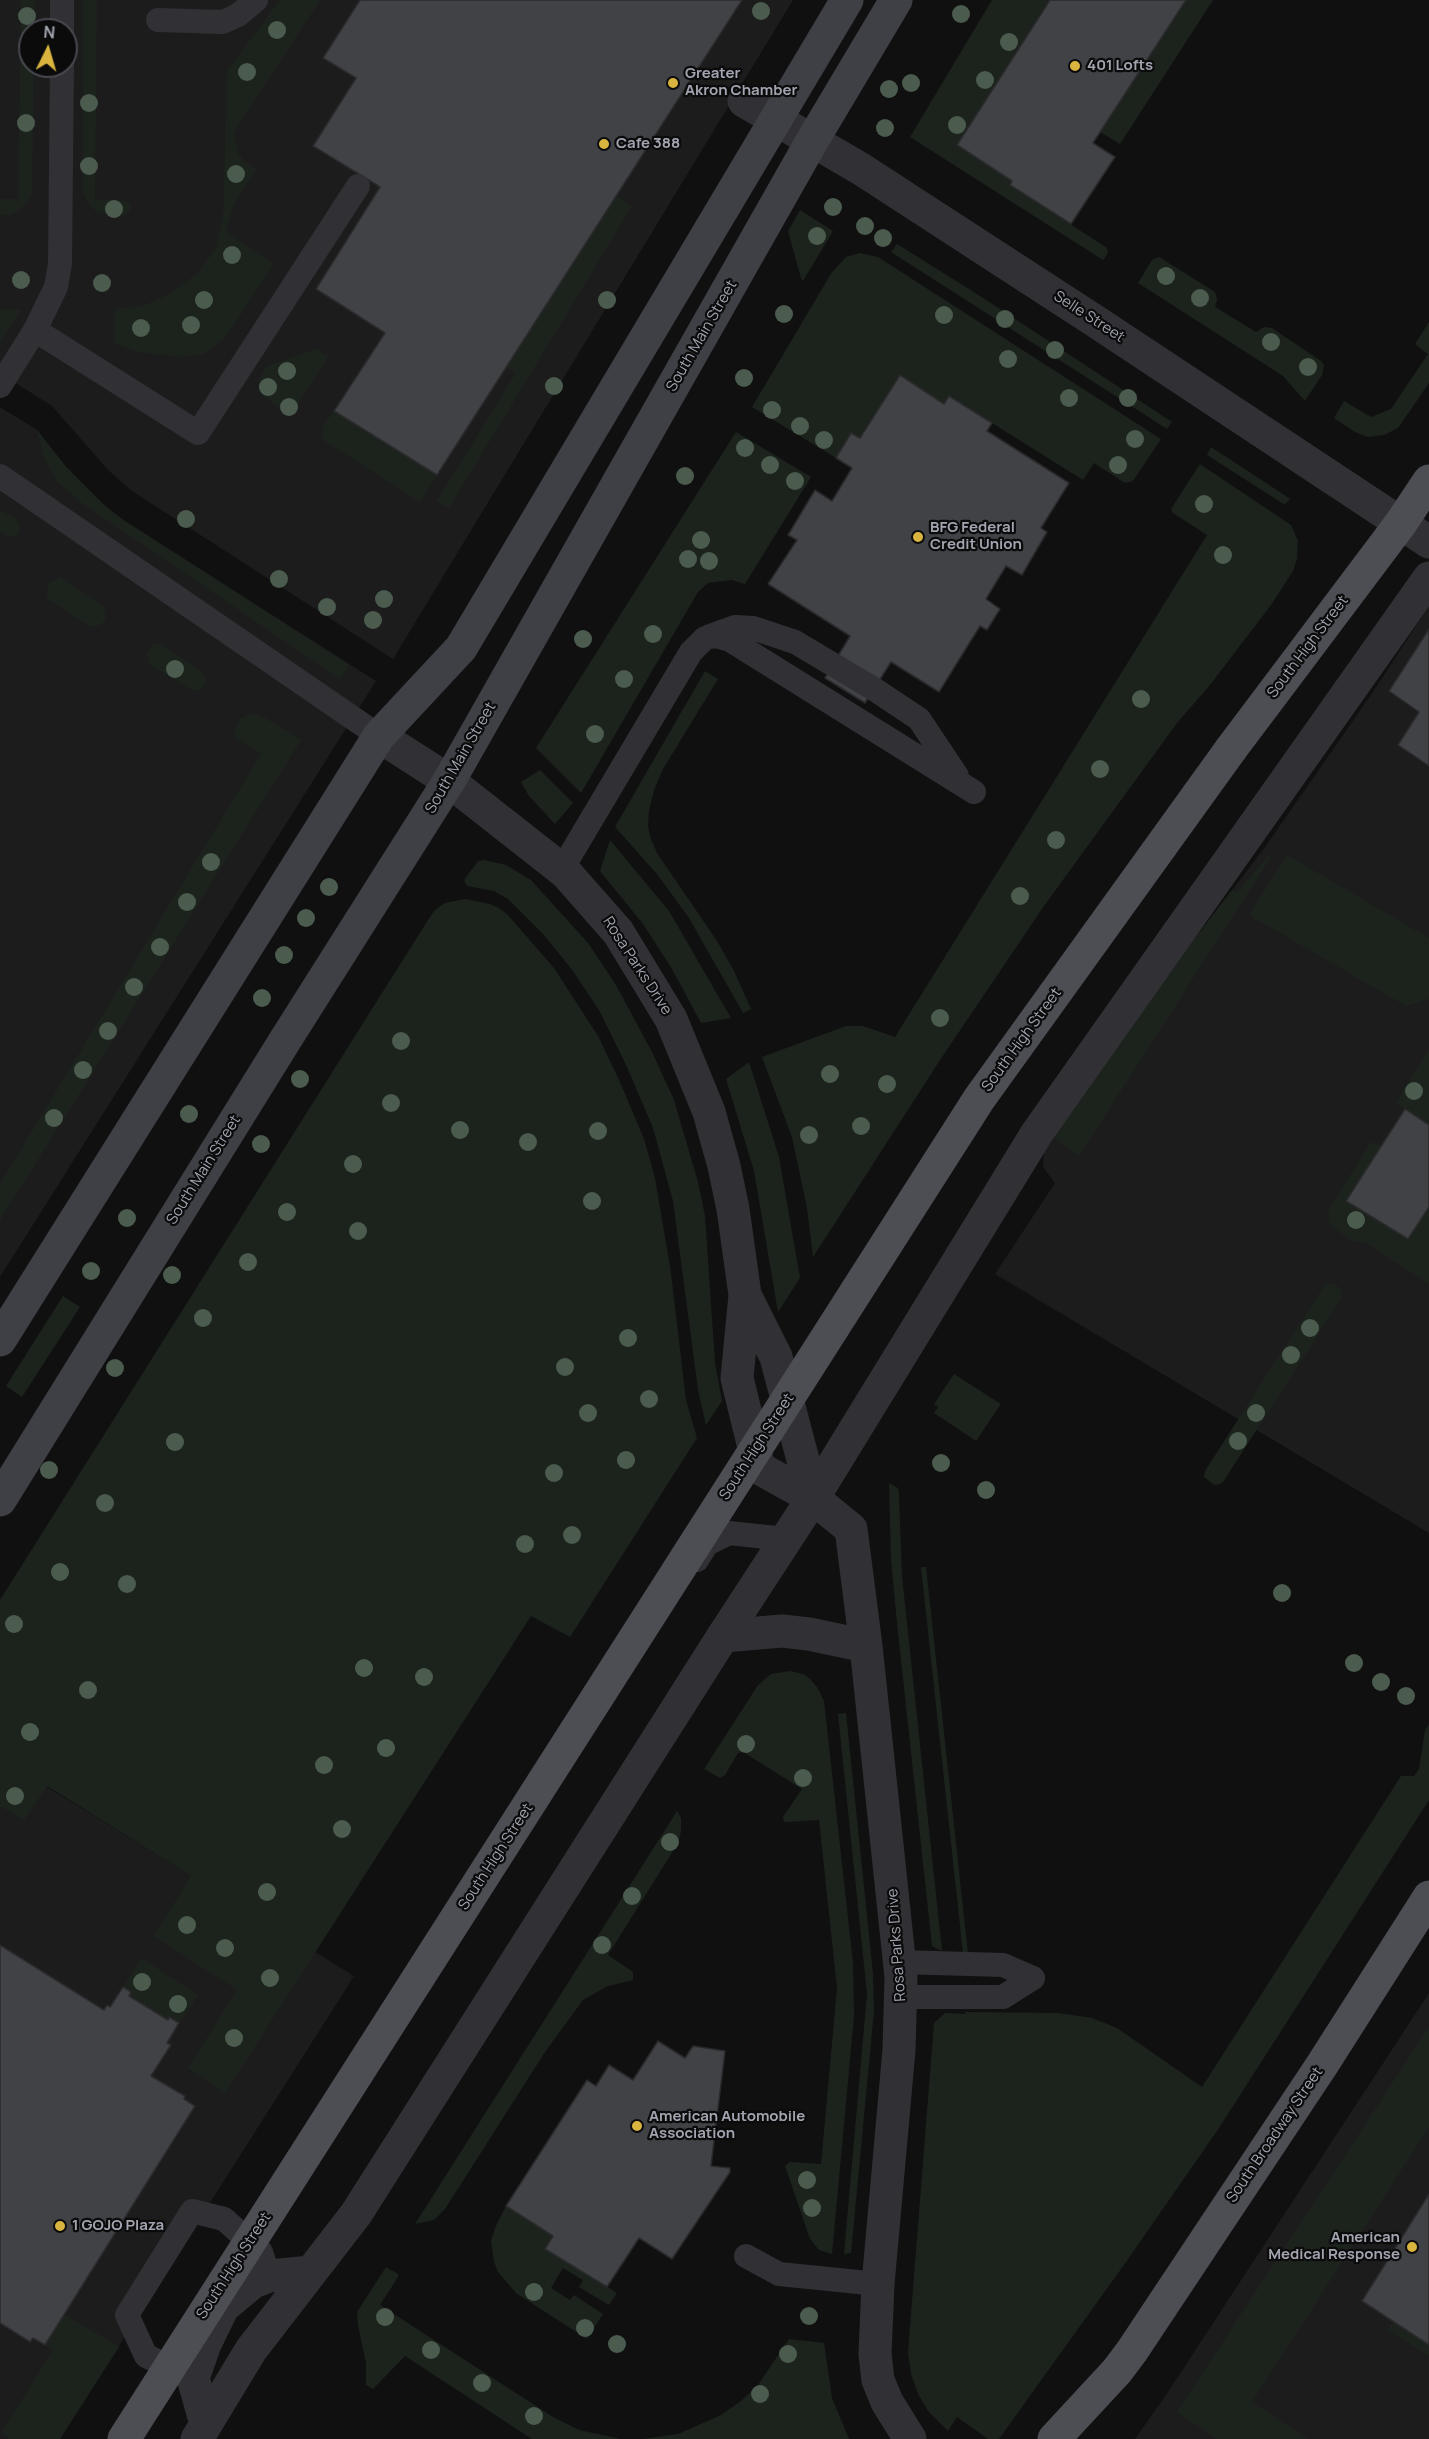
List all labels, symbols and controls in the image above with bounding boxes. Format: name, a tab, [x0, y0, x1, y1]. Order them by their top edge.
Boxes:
north arrow	[18, 18, 78, 78]
text: N	[43, 21, 56, 44]
place label: 401 Lofts	[1087, 57, 1153, 75]
marker: 401 Lofts	[1068, 59, 1082, 73]
place label: Greater Akron Chamber	[685, 65, 797, 100]
marker: Greater Akron Chamber	[666, 76, 680, 90]
place label: Cafe 388	[616, 135, 680, 153]
marker: Cafe 388	[597, 137, 611, 151]
street label: South Main Street	[663, 277, 741, 395]
street label: Selle Street	[1050, 287, 1128, 347]
place label: BFG Federal Credit Union	[930, 519, 1022, 554]
marker: BFG Federal Credit Union	[911, 530, 925, 544]
street label: South High Street	[1264, 592, 1352, 702]
street label: South Main Street	[422, 699, 500, 817]
street label: Rosa Parks Drive	[599, 914, 675, 1018]
street label: South High Street	[978, 985, 1066, 1095]
street label: South Main Street	[163, 1112, 245, 1228]
street label: South High Street	[716, 1390, 798, 1504]
street label: South High Street	[455, 1800, 537, 1914]
street label: Rosa Parks Drive	[884, 1888, 910, 2002]
street label: South Broadway Street	[1223, 2064, 1327, 2206]
place label: American Automobile Association	[649, 2108, 805, 2143]
marker: American Automobile Association	[630, 2119, 644, 2133]
street label: South High Street	[193, 2209, 275, 2323]
place label: 1 GOJO Plaza	[72, 2217, 164, 2235]
marker: 1 GOJO Plaza	[53, 2219, 67, 2233]
place label: American Medical Response	[1268, 2229, 1400, 2264]
marker: American Medical Response	[1405, 2240, 1419, 2254]

